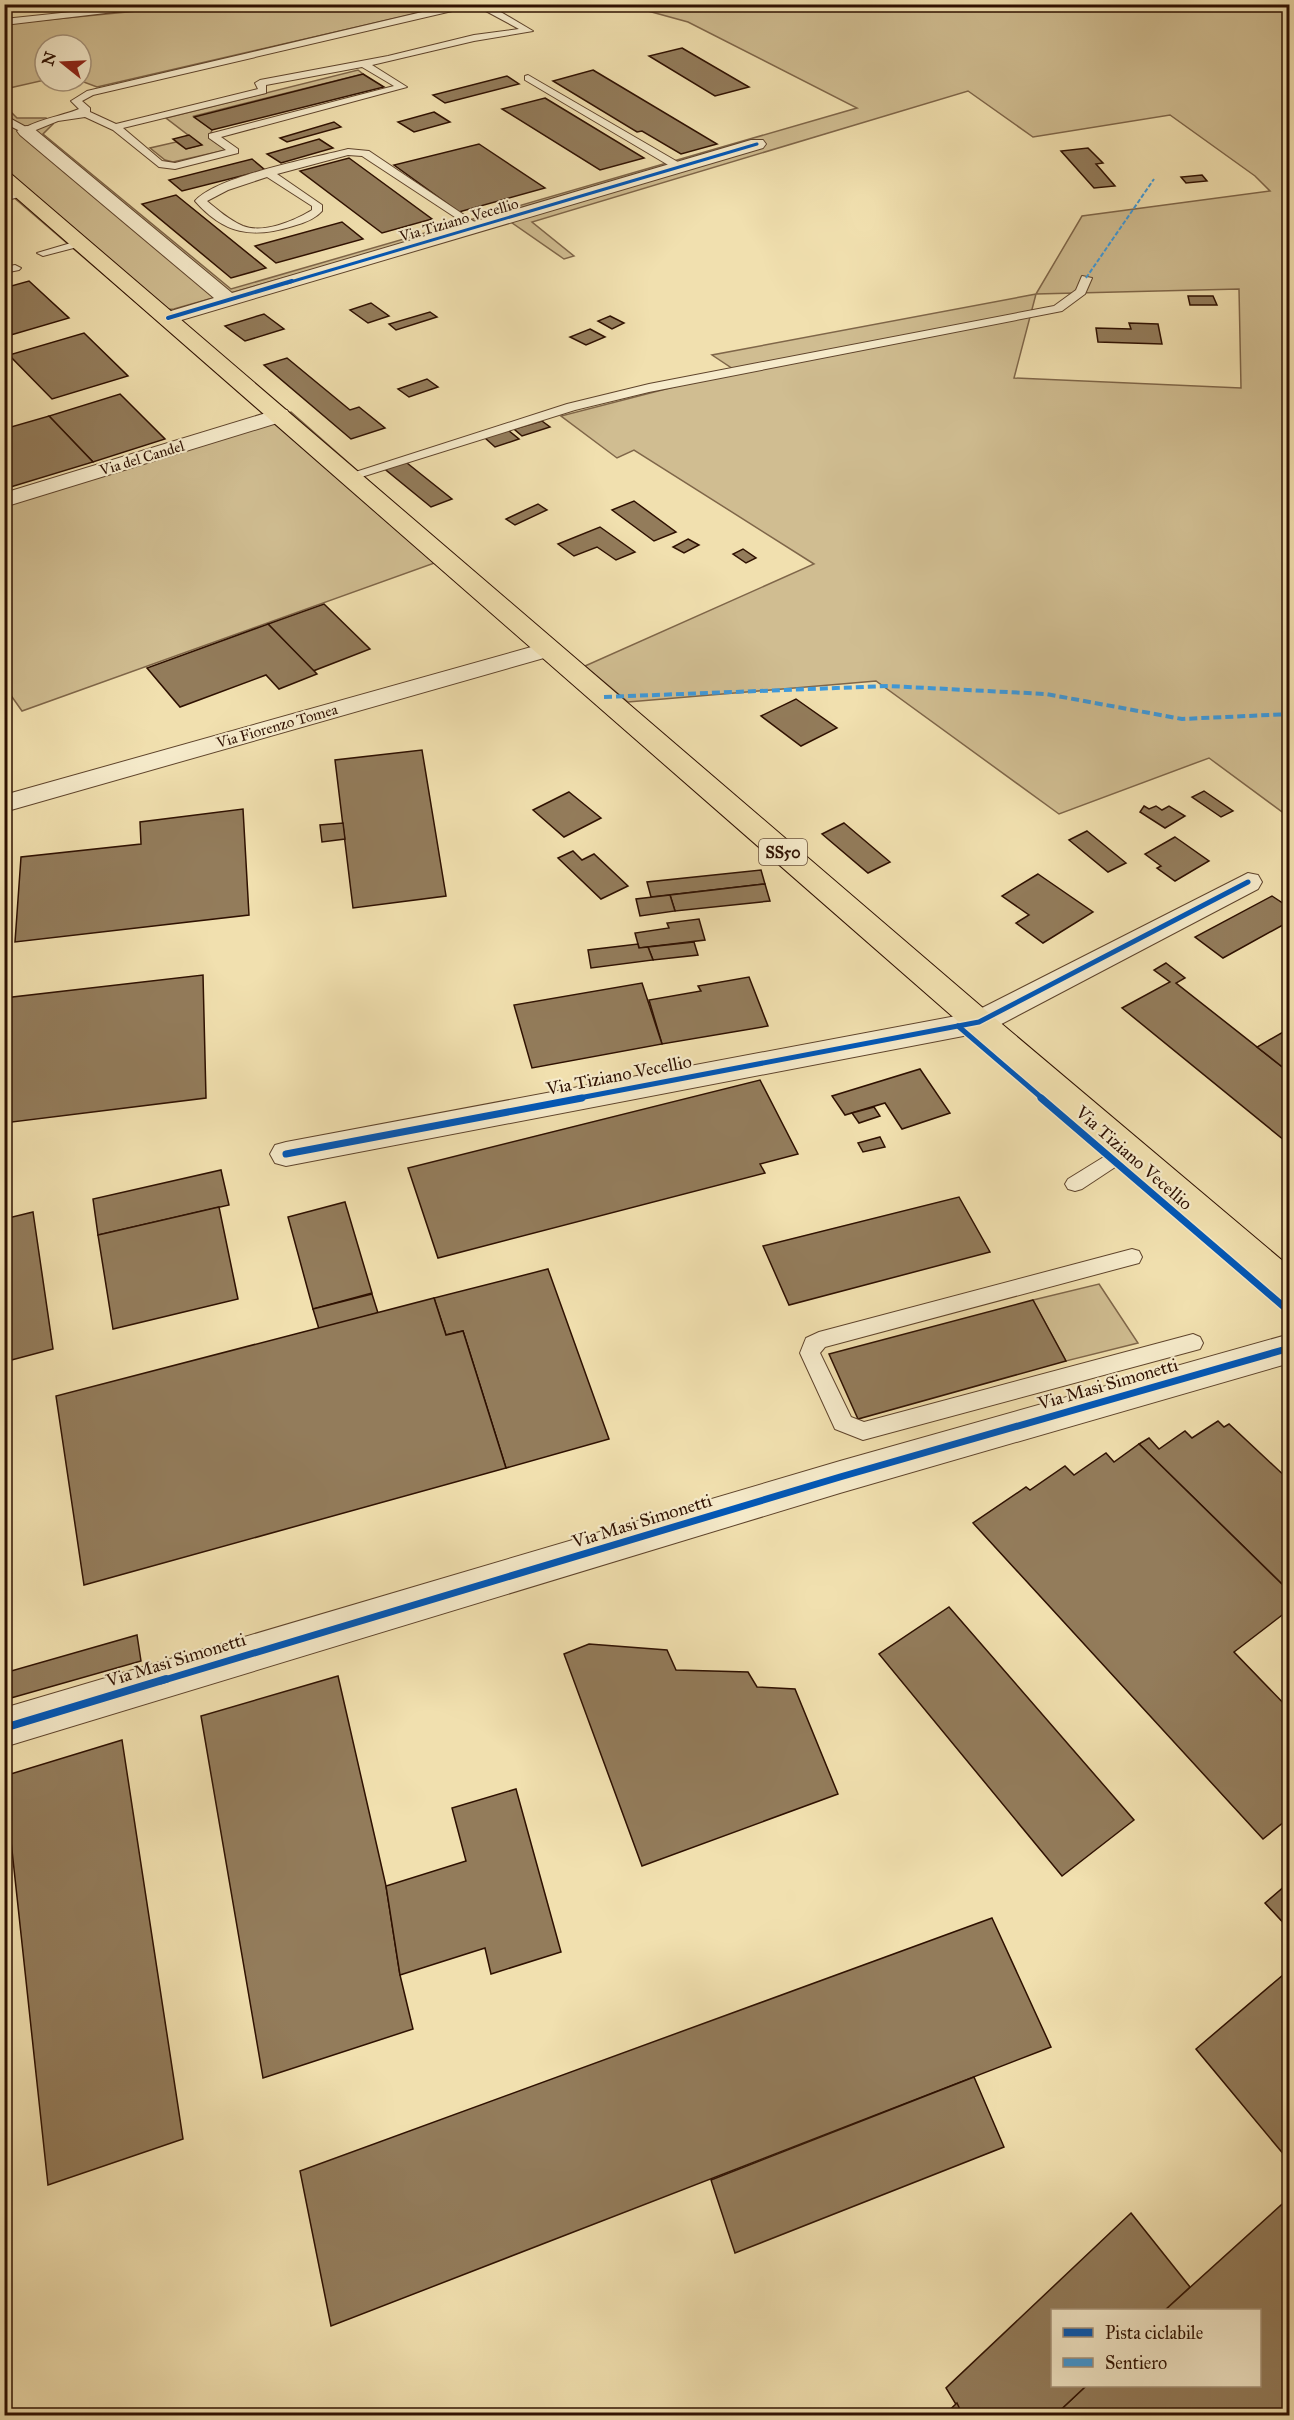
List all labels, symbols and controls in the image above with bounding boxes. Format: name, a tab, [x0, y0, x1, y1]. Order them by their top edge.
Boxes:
north arrow	[33, 33, 93, 93]
text: N	[38, 49, 60, 68]
street label: Via Tiziano Vecellio	[396, 194, 521, 246]
street label: Via del Candel	[96, 436, 187, 480]
street label: Via Fiorenzo Tomea	[213, 700, 340, 752]
road number: SS50	[759, 839, 807, 865]
street label: Via Tiziano Vecellio	[543, 1050, 694, 1100]
street label: Via Tiziano Vecellio	[1070, 1101, 1197, 1215]
street label: Via Masi Simonetti	[1034, 1353, 1181, 1415]
street label: Via Masi Simonetti	[569, 1489, 715, 1553]
street label: Via Masi Simonetti	[103, 1628, 249, 1692]
legend	[1051, 2309, 1261, 2387]
text: Pista ciclabile	[1105, 2322, 1203, 2344]
text: Sentiero	[1105, 2352, 1167, 2374]

